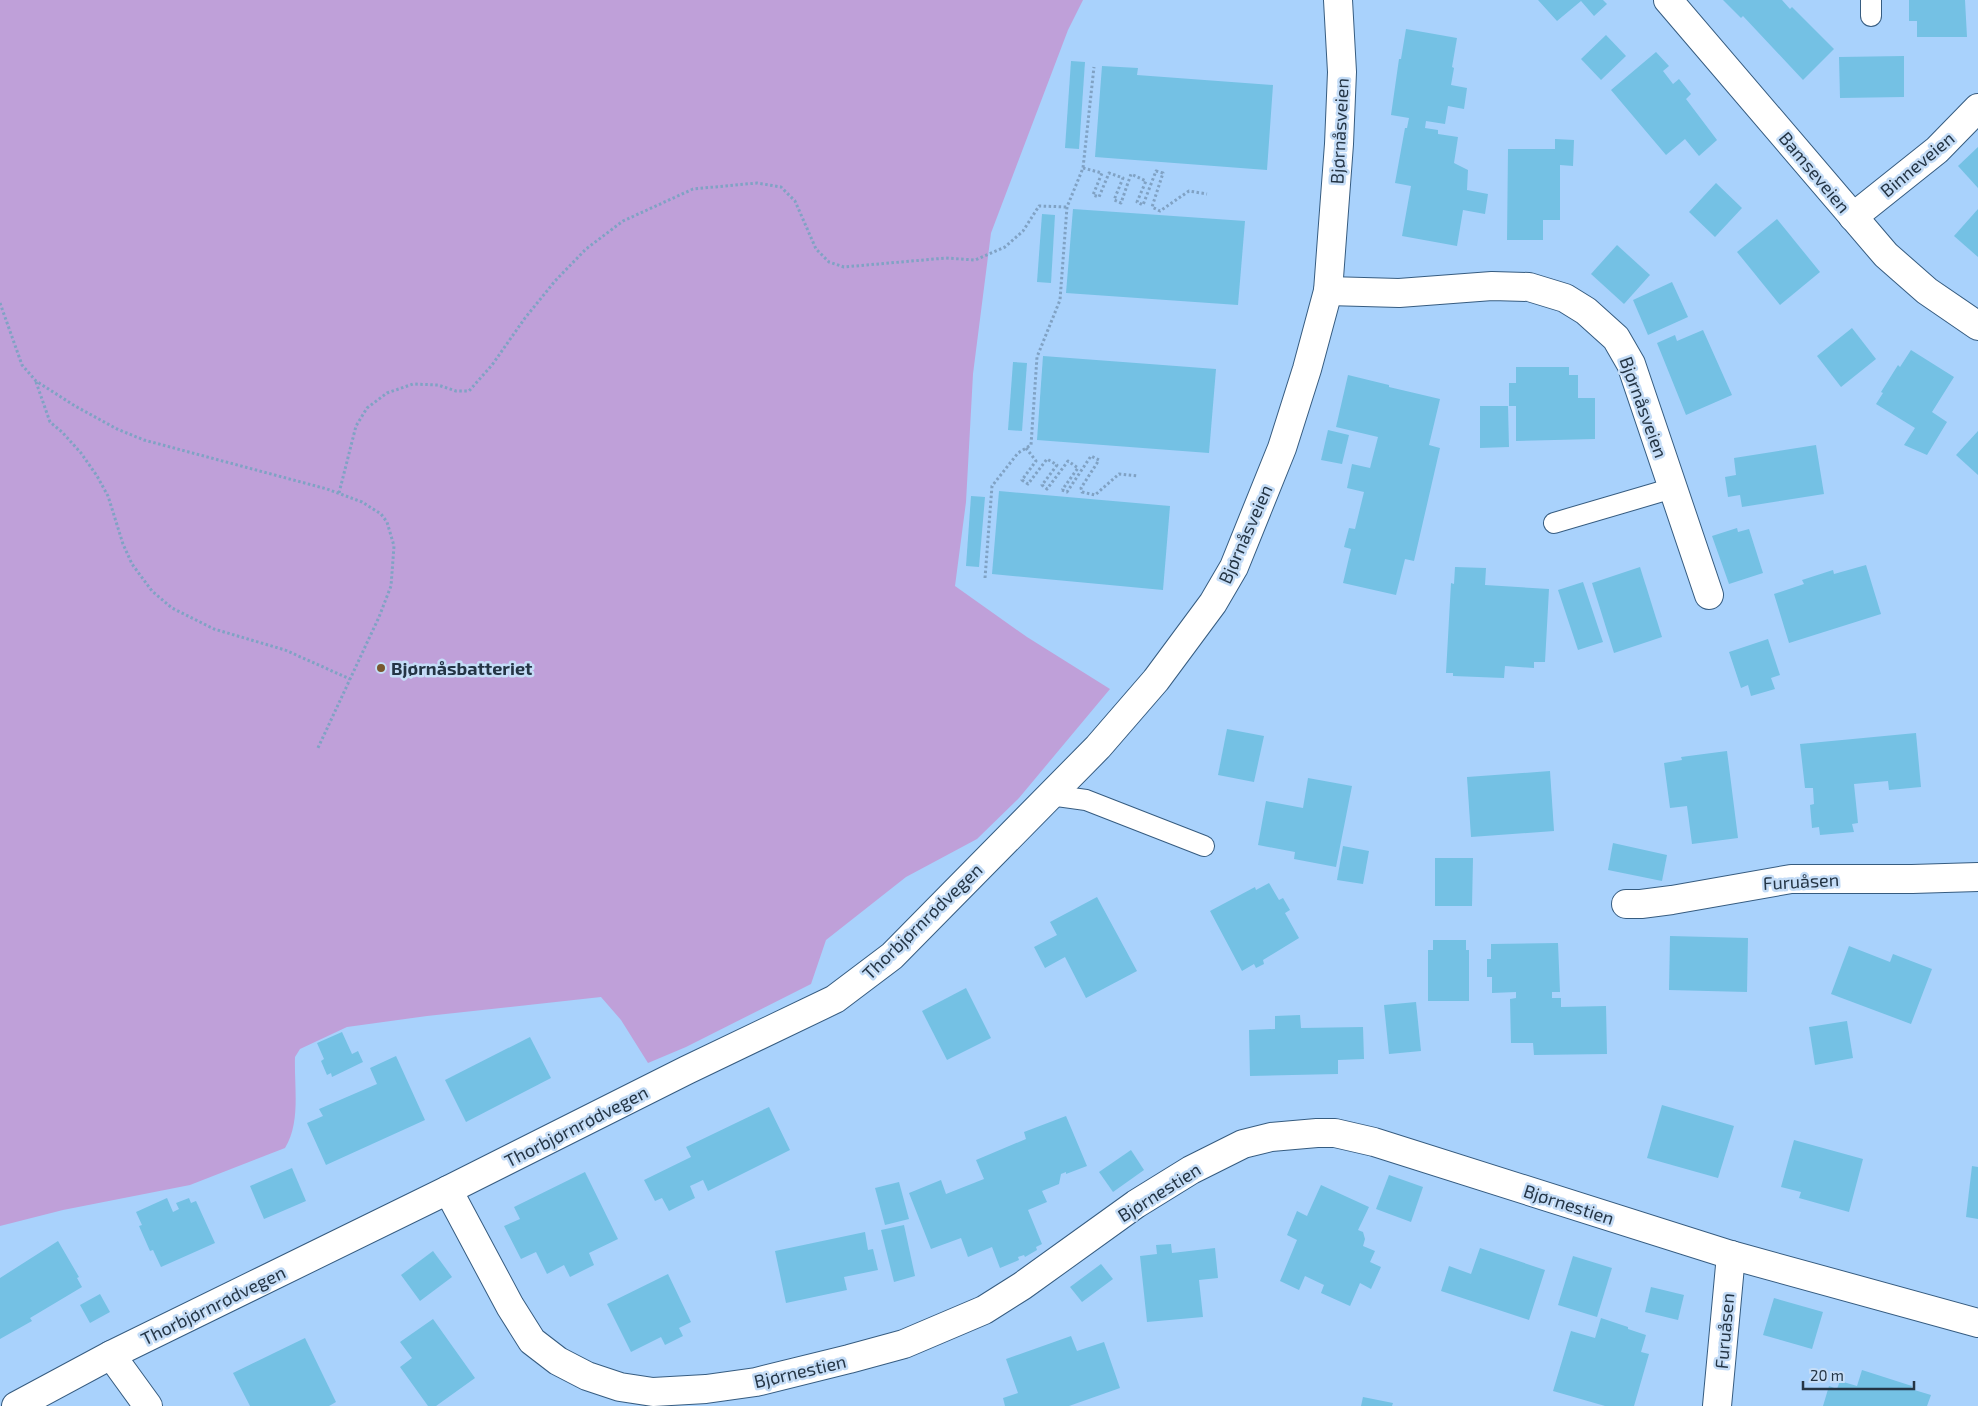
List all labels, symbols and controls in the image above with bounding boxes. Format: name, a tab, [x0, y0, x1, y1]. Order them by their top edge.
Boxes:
street label: Bjørnåsveien	[1325, 77, 1353, 185]
street label: Bamseveien	[1775, 127, 1855, 217]
street label: Binneveien	[1876, 127, 1958, 201]
street label: Bjørnåsveien	[1615, 353, 1673, 461]
street label: Bjørnåsveien	[1213, 481, 1277, 587]
place label: Bjørnåsbatteriet	[391, 657, 533, 679]
marker: Bjørnåsbatteriet	[375, 662, 387, 674]
street label: Thorbjørnrødvegen	[858, 858, 986, 984]
street label: Furuåsen	[1762, 868, 1840, 894]
street label: Thorbjørnrødvegen	[501, 1080, 651, 1172]
street label: Bjørnestien	[1113, 1158, 1205, 1226]
street label: Bjørnestien	[1521, 1179, 1617, 1229]
street label: Thorbjørnrødvegen	[137, 1260, 289, 1350]
street label: Furuåsen	[1710, 1292, 1738, 1370]
street label: Bjørnestien	[752, 1350, 848, 1392]
scale bar	[1803, 1358, 1914, 1390]
text: 20 m	[1810, 1366, 1844, 1384]

